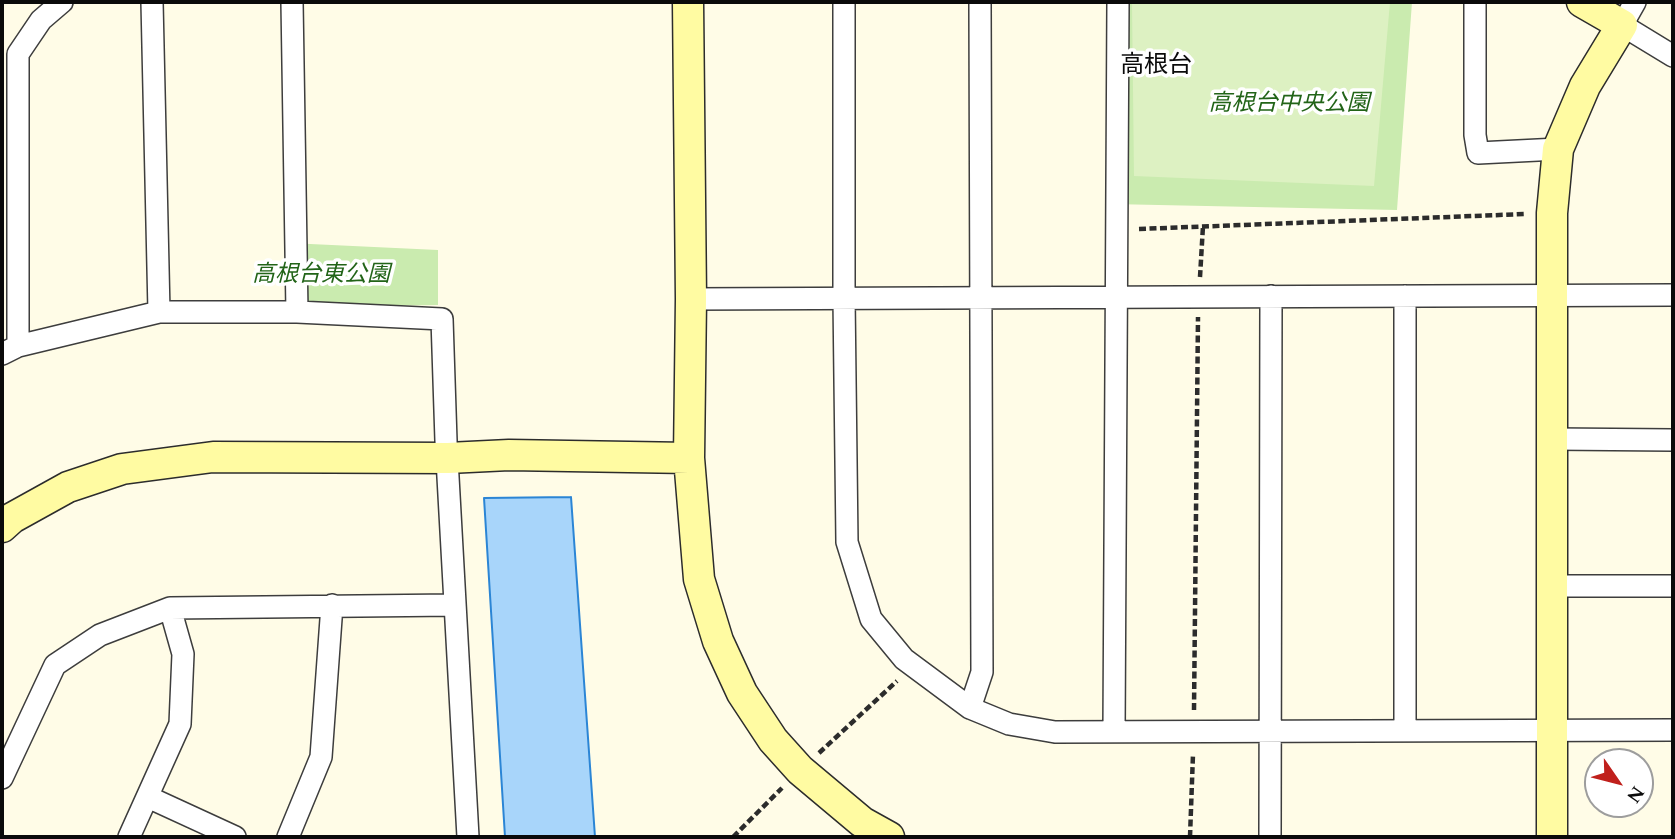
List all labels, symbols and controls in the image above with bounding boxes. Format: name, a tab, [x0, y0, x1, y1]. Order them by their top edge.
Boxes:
district label: 高根台	[1120, 53, 1192, 81]
park label: 高根台中央公園	[1209, 91, 1369, 119]
park label: 高根台東公園	[252, 262, 390, 290]
north arrow	[1584, 748, 1654, 818]
text: N	[1619, 780, 1651, 809]

